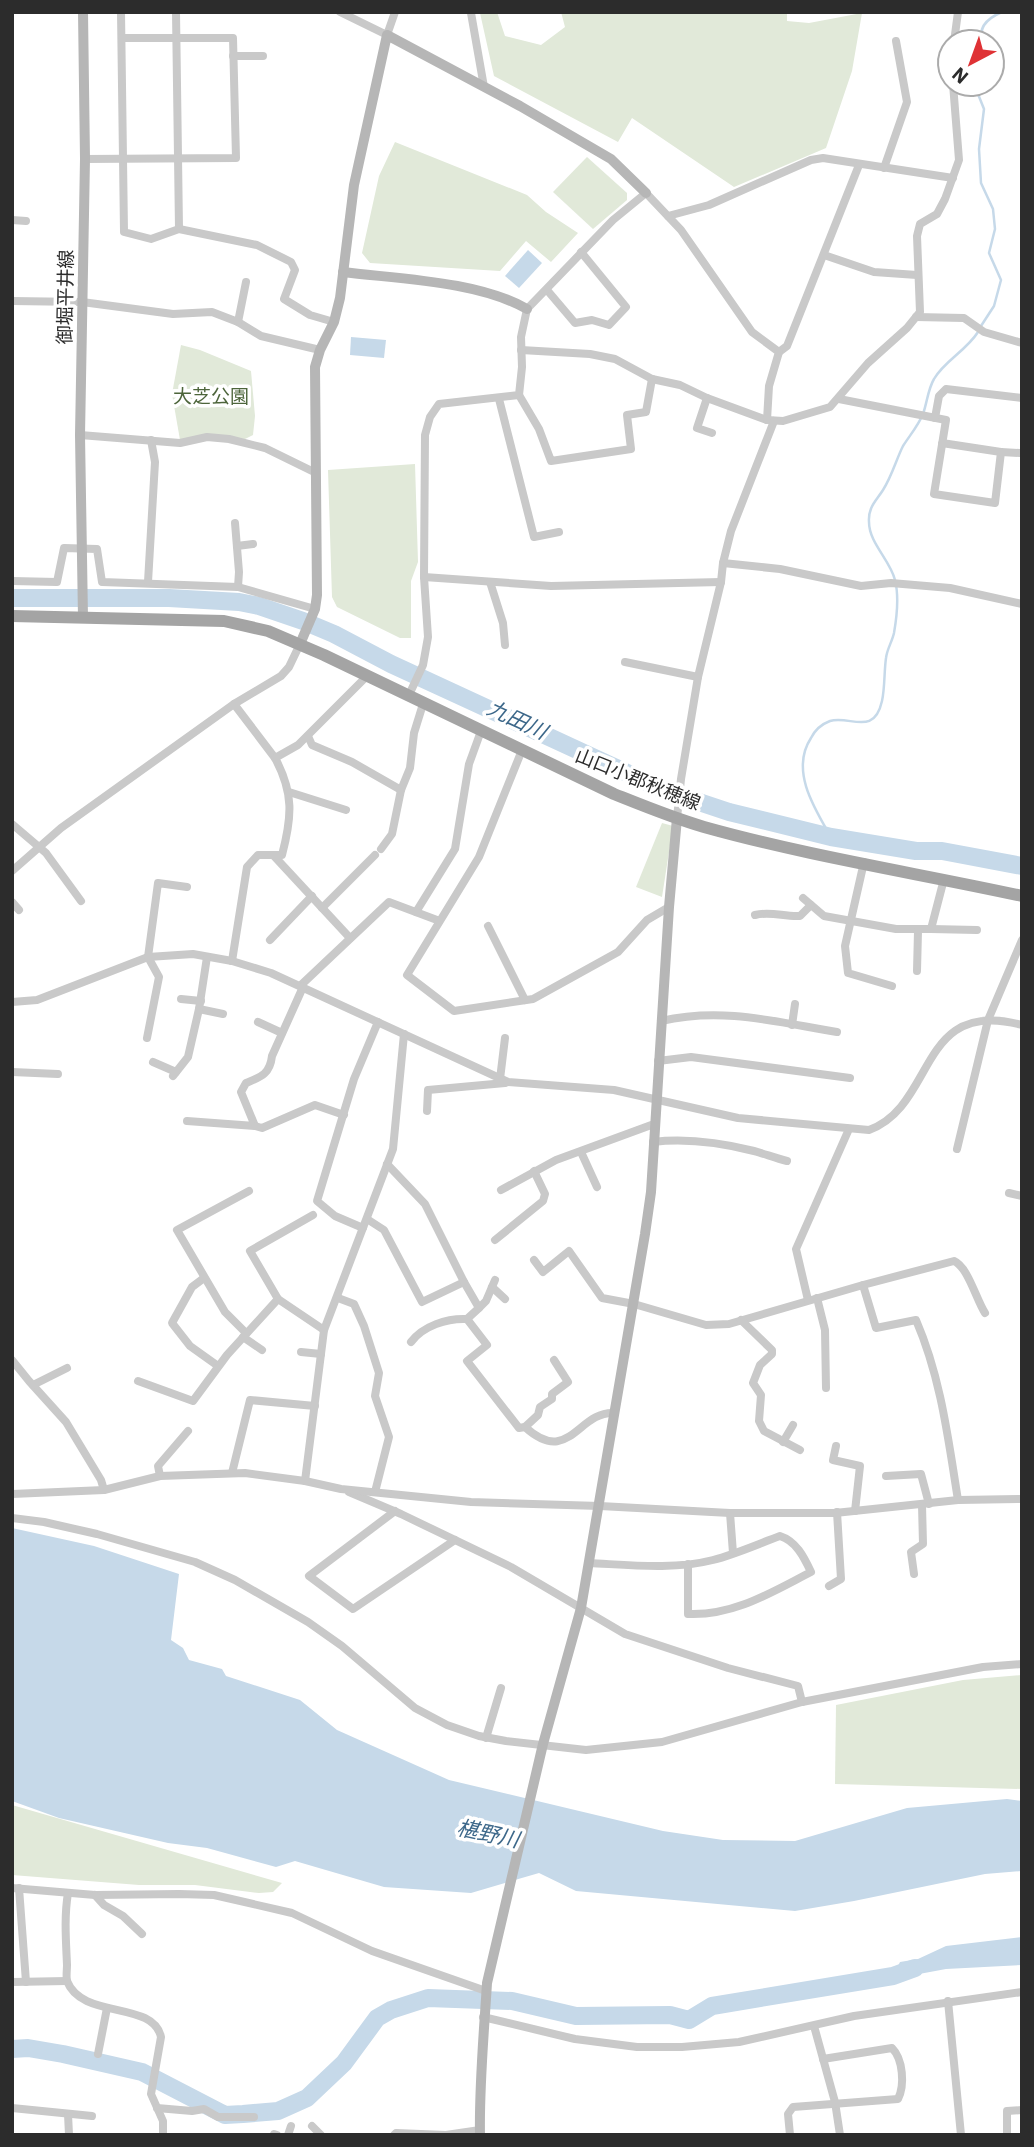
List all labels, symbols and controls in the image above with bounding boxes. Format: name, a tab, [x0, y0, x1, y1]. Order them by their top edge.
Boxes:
north arrow	[936, 28, 1006, 98]
text: N	[947, 62, 973, 89]
street label: 御堀平井線	[52, 249, 78, 345]
park label: 大芝公園	[173, 384, 249, 408]
water label: 九田川	[483, 693, 554, 746]
street label: 山口小郡秋穂線	[572, 743, 704, 815]
water label: 椹野川	[454, 1813, 524, 1854]

